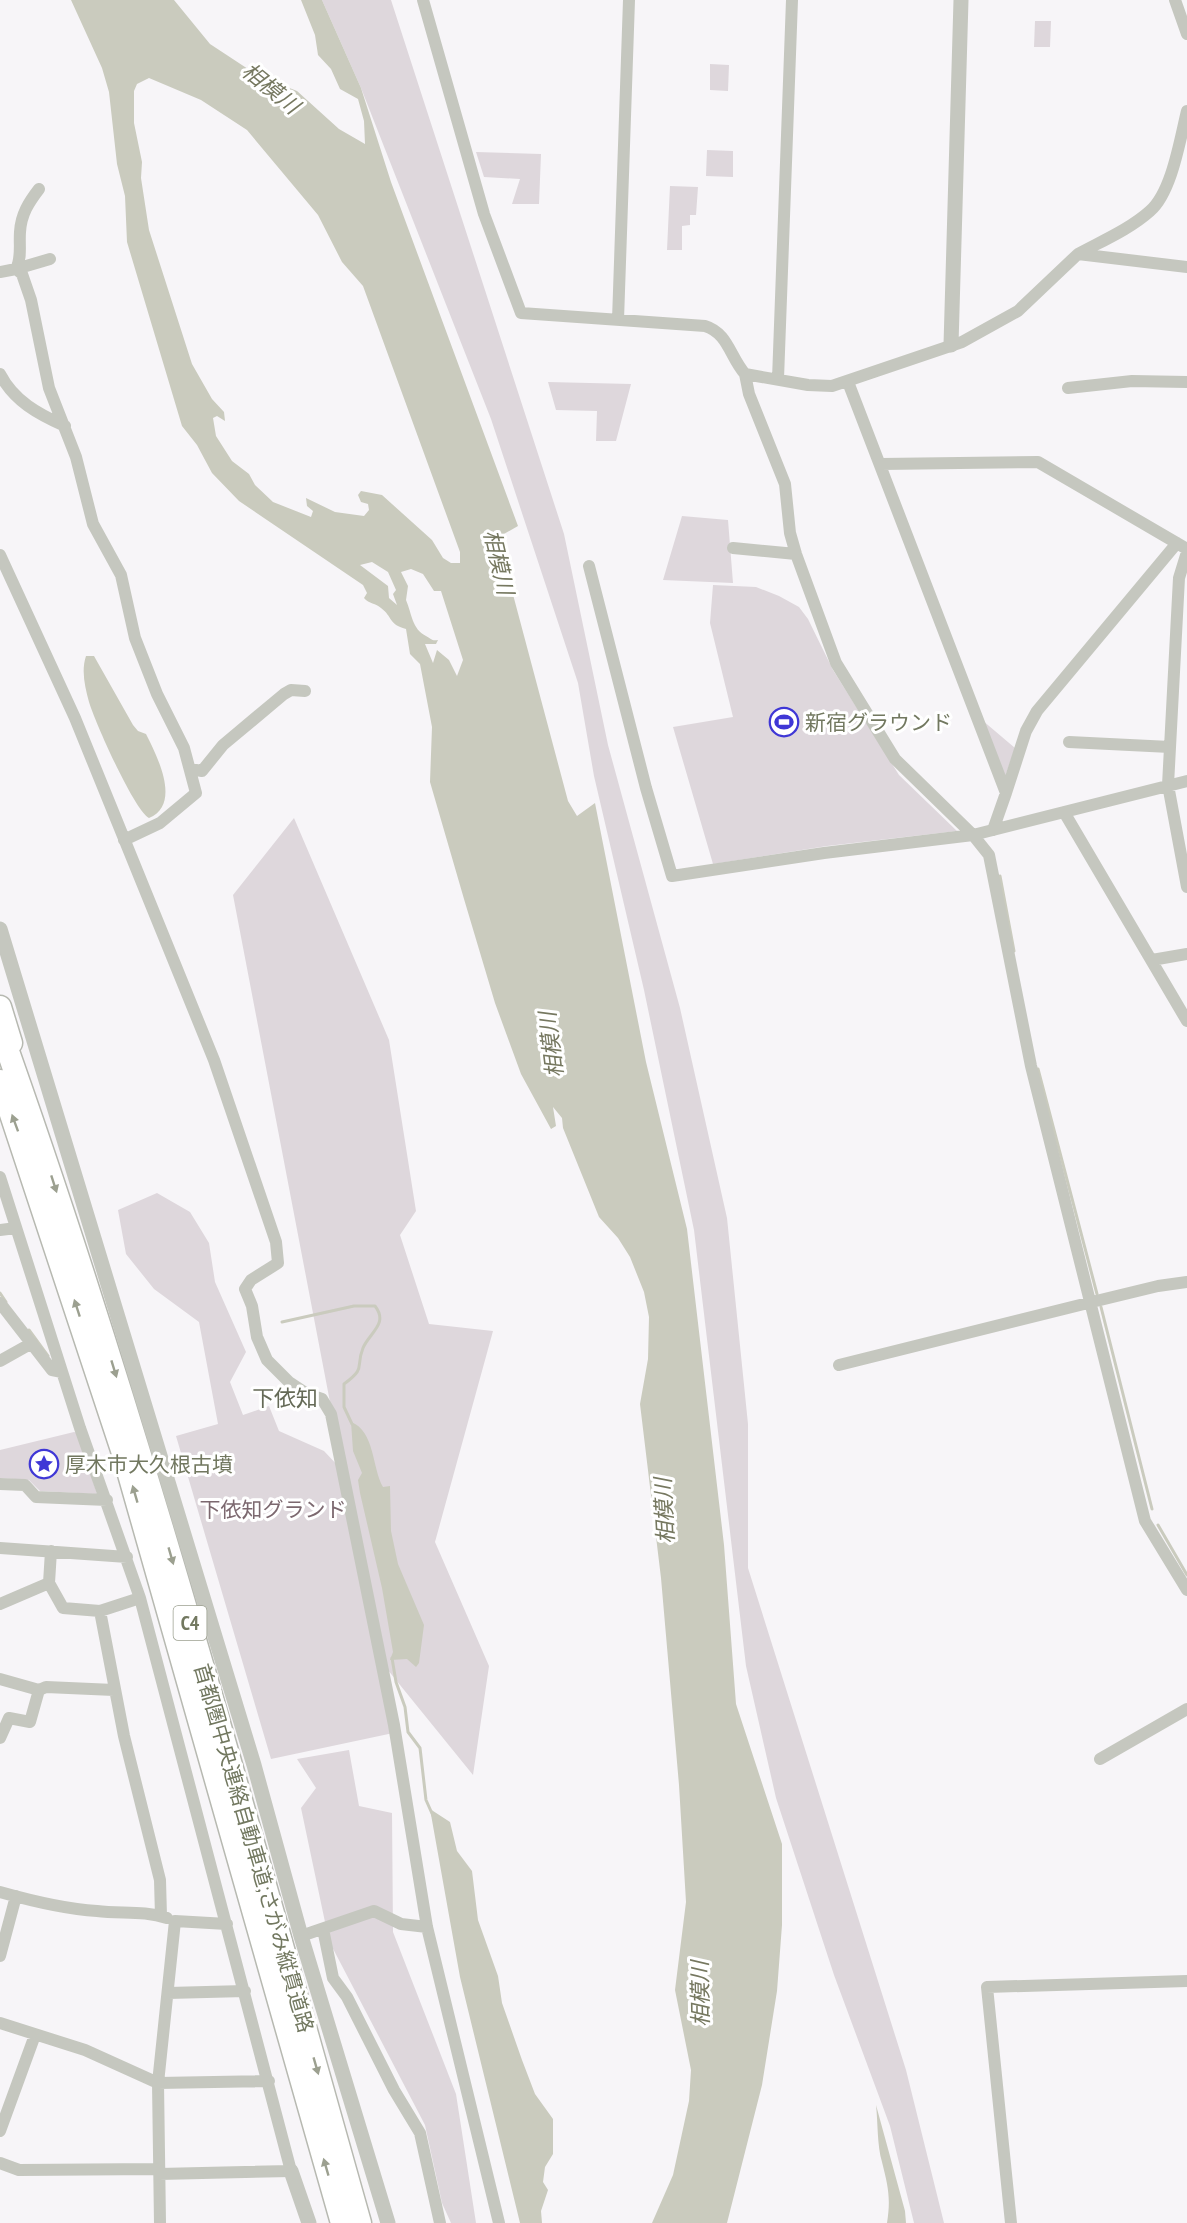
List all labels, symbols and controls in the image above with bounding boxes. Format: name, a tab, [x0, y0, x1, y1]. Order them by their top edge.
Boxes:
water label: 相模川	[237, 56, 307, 121]
water label: 相模川	[478, 527, 521, 599]
sports icon: 新宿グラウンド	[768, 706, 800, 738]
place label: 新宿グラウンド	[805, 709, 952, 736]
water label: 相模川	[533, 1009, 569, 1079]
one-way arrow	[10, 1114, 20, 1132]
one-way arrow	[50, 1175, 59, 1193]
one-way arrow	[71, 1299, 81, 1317]
one-way arrow	[110, 1360, 119, 1378]
district label: 下依知	[252, 1384, 318, 1412]
place icon: 厚木市大久根古墳	[28, 1448, 60, 1480]
place label: 厚木市大久根古墳	[65, 1451, 233, 1478]
water label: 相模川	[648, 1475, 680, 1545]
one-way arrow	[130, 1485, 139, 1503]
park label: 下依知グランド	[200, 1496, 347, 1523]
one-way arrow	[167, 1547, 176, 1565]
road number: C4	[174, 1606, 207, 1640]
street label: 首都圏中央連絡自動車道;さがみ縦貫道路	[188, 1660, 320, 2036]
water label: 相模川	[685, 1959, 715, 2027]
one-way arrow	[312, 2058, 321, 2076]
one-way arrow	[321, 2158, 330, 2176]

